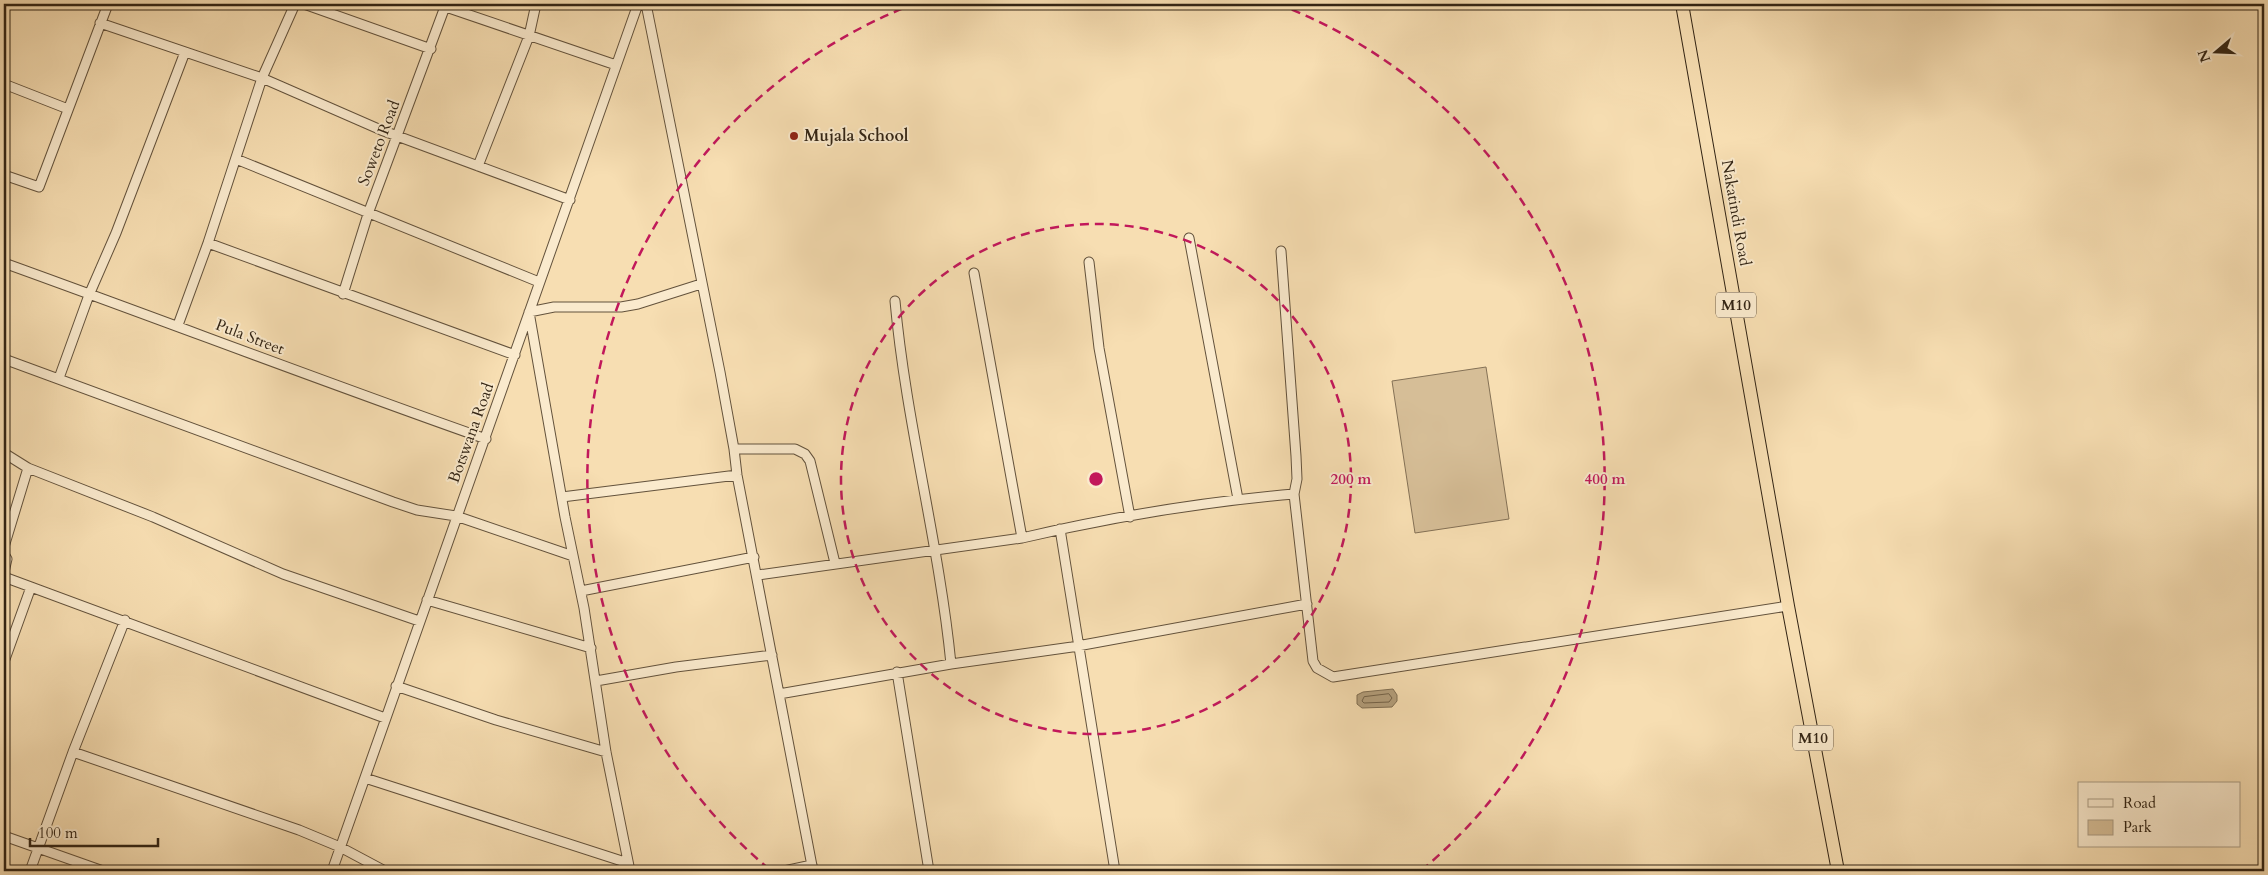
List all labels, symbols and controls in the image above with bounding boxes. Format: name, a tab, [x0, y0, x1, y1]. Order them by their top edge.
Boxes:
north arrow	[2190, 28, 2240, 78]
text: N	[2193, 47, 2215, 65]
street label: Soweto Road	[353, 97, 406, 189]
place label: Mujala School	[804, 125, 909, 147]
marker: Mujala School	[788, 130, 800, 142]
street label: Nakatindi Road	[1716, 158, 1756, 268]
road number: M10	[1716, 292, 1756, 318]
street label: Pula Street	[212, 314, 288, 360]
street label: Botswana Road	[443, 379, 499, 486]
text: 200 m	[1331, 469, 1372, 489]
text: 400 m	[1585, 469, 1626, 489]
centre of rings	[1087, 470, 1105, 488]
road number: M10	[1793, 726, 1833, 750]
legend	[2078, 782, 2240, 848]
text: Road	[2123, 793, 2156, 813]
scale bar	[30, 815, 158, 847]
text: Park	[2123, 817, 2152, 837]
text: 100 m	[38, 823, 78, 843]

